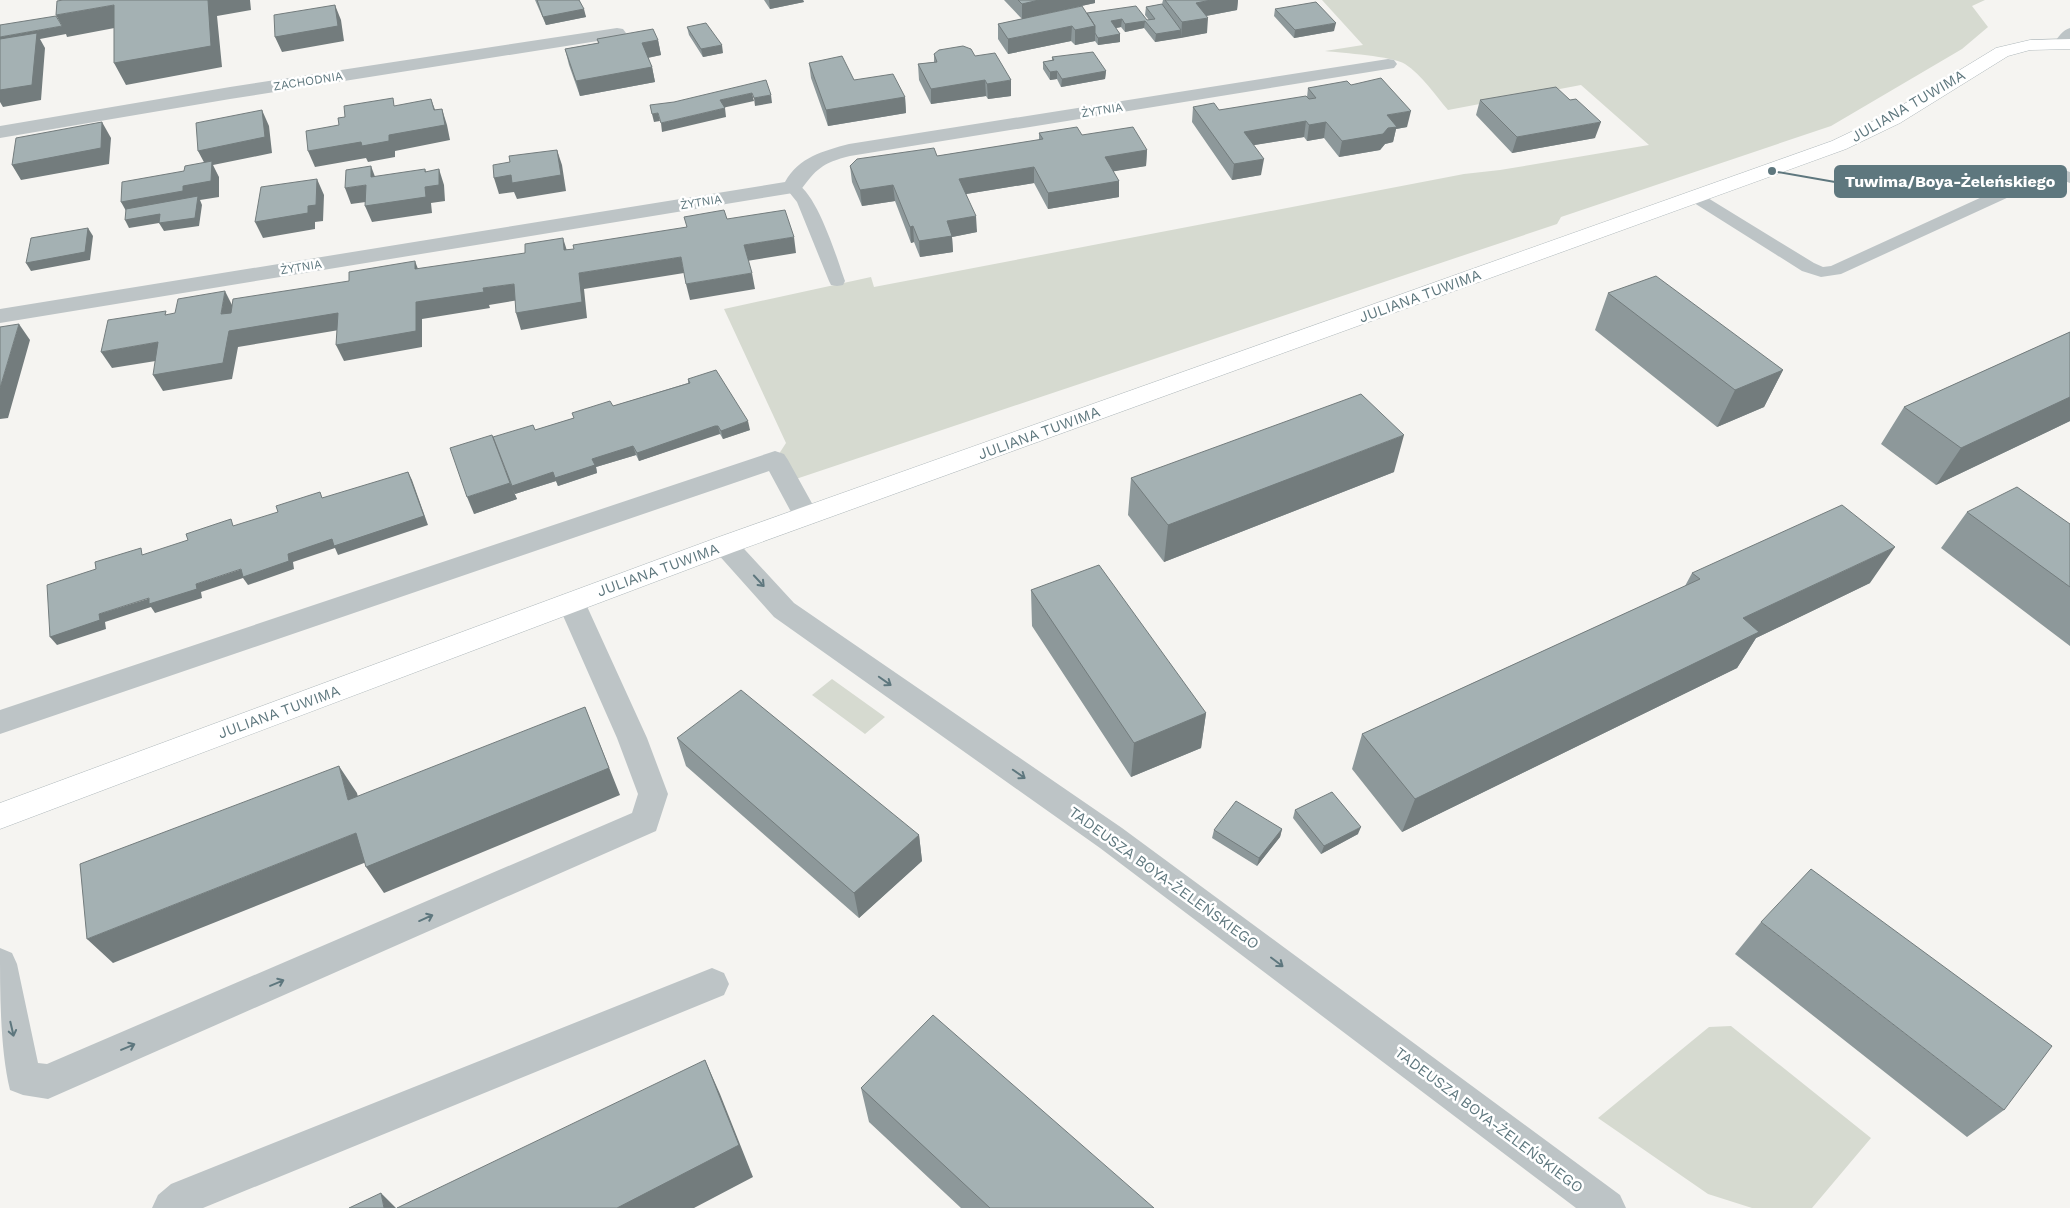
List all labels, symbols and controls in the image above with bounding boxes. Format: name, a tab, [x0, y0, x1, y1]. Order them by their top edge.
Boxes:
street label: JULIANA TUWIMA	[1848, 66, 1968, 146]
street label: ZACHODNIA	[272, 69, 344, 93]
street label: ŻYTNIA	[1080, 100, 1124, 120]
callout: Tuwima/Boya-Żeleńskiego	[1835, 166, 2066, 197]
text: Tuwima/Boya-Żeleńskiego	[1845, 172, 2056, 191]
street label: ŻYTNIA	[679, 192, 723, 212]
street label: ŻYTNIA	[279, 257, 323, 277]
street label: JULIANA TUWIMA	[1356, 266, 1484, 326]
street label: JULIANA TUWIMA	[975, 403, 1103, 463]
street label: JULIANA TUWIMA	[594, 540, 722, 600]
one-way arrow	[753, 574, 765, 587]
one-way arrow	[878, 676, 892, 686]
street label: JULIANA TUWIMA	[215, 682, 343, 742]
one-way arrow	[1012, 769, 1026, 779]
street label: TADEUSZA BOYA-ŻELEŃSKIEGO	[1065, 803, 1263, 953]
one-way arrow	[418, 913, 433, 923]
one-way arrow	[1270, 957, 1284, 967]
one-way arrow	[269, 978, 284, 988]
one-way arrow	[8, 1021, 17, 1037]
one-way arrow	[120, 1042, 135, 1052]
street label: TADEUSZA BOYA-ŻELEŃSKIEGO	[1391, 1043, 1587, 1197]

